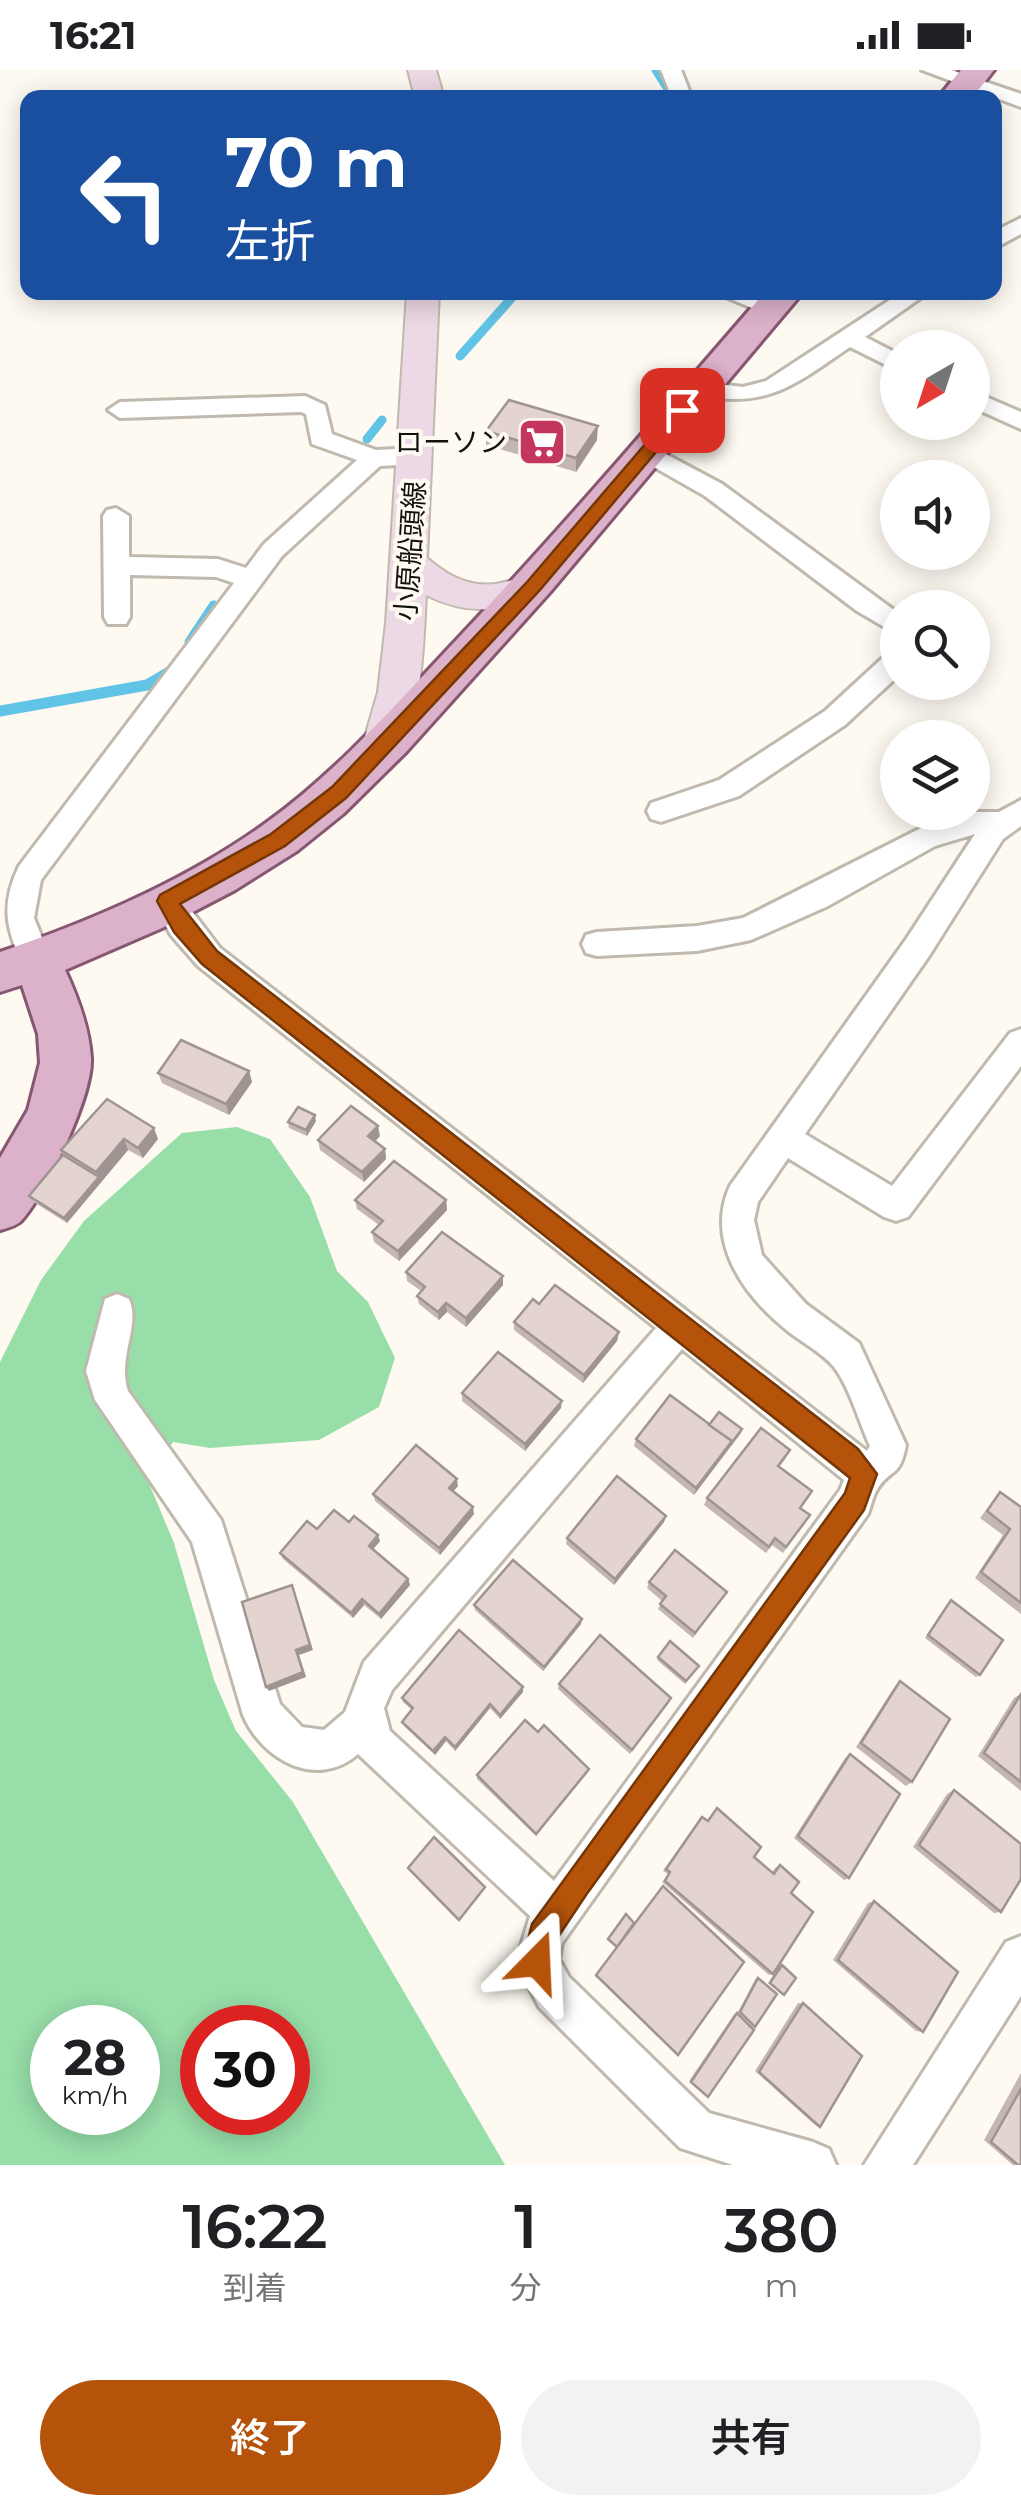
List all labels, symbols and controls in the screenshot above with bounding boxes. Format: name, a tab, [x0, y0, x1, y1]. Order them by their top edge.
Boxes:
text: 16:21	[50, 12, 136, 59]
text: 70 m	[225, 119, 408, 205]
icon: left	[60, 130, 190, 260]
text: 左折	[225, 213, 315, 268]
north arrow	[880, 330, 990, 440]
map controls	[880, 330, 990, 830]
pin	[640, 368, 725, 453]
icon: arrive	[655, 383, 710, 438]
supermarket icon: ローソン	[516, 416, 568, 468]
place label: ローソン	[395, 425, 507, 459]
button: sound	[880, 460, 990, 570]
street label: 小原船頭線	[388, 480, 432, 622]
button: search	[880, 590, 990, 700]
button: layers	[880, 720, 990, 830]
position arrow	[485, 1910, 589, 2014]
speed limit sign: 30	[180, 2005, 310, 2135]
text: 28	[64, 2027, 126, 2088]
text: km/h	[62, 2080, 128, 2110]
text: 16:22	[182, 2190, 327, 2263]
text: 1	[514, 2190, 537, 2263]
text: 380	[724, 2194, 839, 2267]
text: m	[764, 2266, 798, 2305]
text: 到着	[223, 2268, 287, 2307]
text: 分	[510, 2268, 542, 2307]
button: 終了	[40, 2380, 501, 2495]
button: 共有	[521, 2380, 981, 2495]

